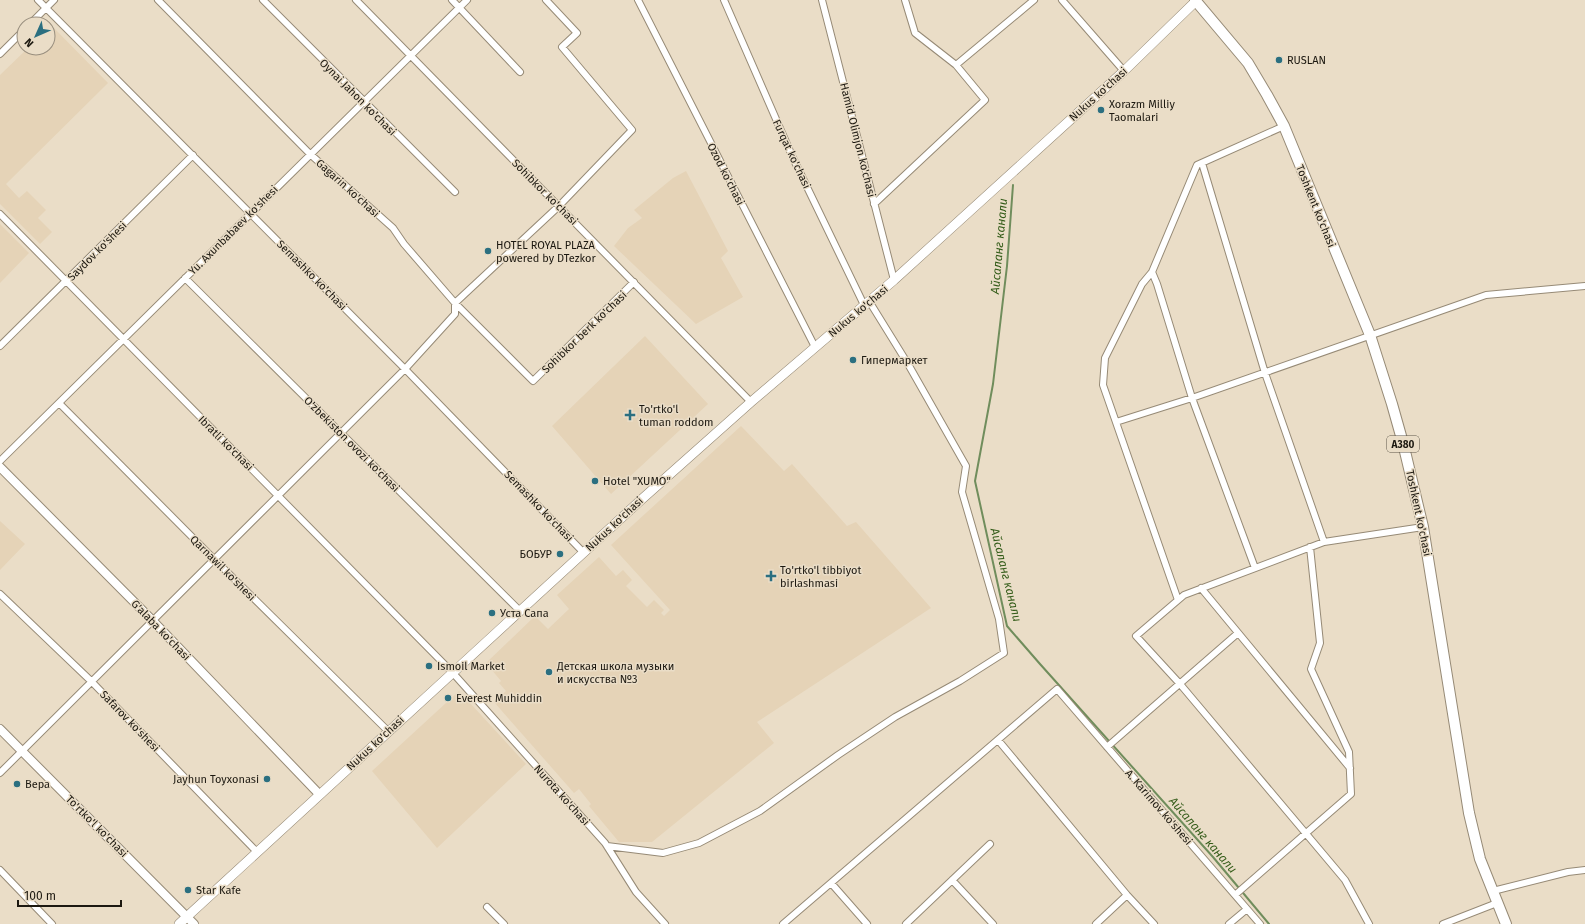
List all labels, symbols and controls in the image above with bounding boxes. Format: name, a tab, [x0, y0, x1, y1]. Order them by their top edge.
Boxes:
north arrow	[16, 16, 56, 56]
text: N	[22, 36, 36, 50]
place label: RUSLAN	[1287, 54, 1326, 67]
marker: RUSLAN	[1274, 55, 1284, 65]
street label: Oynai Jahon ko'chasi	[317, 56, 399, 138]
street label: Nukus ko'chasi	[1067, 65, 1130, 124]
street label: Hamid Olimjon ko'chasi	[837, 81, 878, 199]
place label: Xorazm Milliy Taomalari	[1109, 98, 1175, 124]
marker: Xorazm Milliy Taomalari	[1096, 105, 1106, 115]
street label: Furqat ko'chasi	[770, 118, 813, 191]
street label: Ozod ko'chasi	[704, 141, 747, 208]
street label: Gagarin ko'chasi	[313, 156, 382, 220]
street label: Sohibkor ko'chasi	[509, 157, 580, 228]
street label: Toshkent ko'chasi	[1293, 163, 1338, 249]
street label: Yu. Axunbabaev ko'shesi	[186, 183, 281, 278]
water label: Айсаланг канали	[988, 197, 1010, 295]
street label: Saydov ko'shesi	[65, 219, 130, 284]
street label: Semashko ko'chasi	[274, 238, 349, 313]
place label: HOTEL ROYAL PLAZA powered by DTezkor	[496, 239, 597, 265]
marker: HOTEL ROYAL PLAZA powered by DTezkor	[483, 246, 493, 256]
street label: Nukus ko'chasi	[826, 283, 891, 340]
street label: Sohibkor berk ko'chasi	[539, 288, 629, 376]
place label: Гипермаркет	[861, 354, 928, 367]
marker: Гипермаркет	[848, 355, 858, 365]
street label: O'zbekiston ovozi ko'chasi	[301, 394, 402, 495]
place label: To'rtko'l tuman roddom	[639, 403, 714, 429]
marker: To'rtko'l tuman roddom	[624, 409, 636, 421]
street label: Ibratli ko'chasi	[195, 413, 256, 474]
road number: A380	[1387, 436, 1419, 452]
street label: Semashko ko'chasi	[501, 468, 576, 545]
street label: Toshkent ko'chasi	[1403, 469, 1434, 557]
place label: Hotel "XUMO"	[603, 475, 671, 488]
marker: Hotel "XUMO"	[590, 476, 600, 486]
street label: Nukus ko'chasi	[583, 494, 646, 554]
water label: Айсаланг канали	[987, 526, 1024, 623]
street label: Qarnawil ko'shesi	[187, 533, 258, 604]
place label: БОБУР	[520, 548, 553, 561]
marker: БОБУР	[555, 549, 565, 559]
place label: To'rtko'l tibbiyot birlashmasi	[780, 564, 861, 590]
marker: To'rtko'l tibbiyot birlashmasi	[765, 570, 777, 582]
street label: G'alaba ko'chasi	[128, 597, 193, 663]
place label: Уста Сапа	[500, 607, 549, 620]
marker: Уста Сапа	[487, 608, 497, 618]
place label: Ismoil Market	[437, 660, 505, 673]
place label: Детская школа музыки и искусства №3	[556, 660, 674, 686]
marker: Ismoil Market	[424, 661, 434, 671]
marker: Детская школа музыки и искусства №3	[544, 667, 554, 677]
street label: Safarov ko'shesi	[97, 688, 162, 755]
place label: Everest Muhiddin	[456, 692, 542, 705]
marker: Everest Muhiddin	[443, 693, 453, 703]
street label: Nukus ko'chasi	[344, 713, 407, 773]
street label: Nurota ko'chasi	[531, 762, 592, 828]
street label: A. Karimov ko'shesi	[1122, 767, 1195, 848]
place label: Jayhun Toyxonasi	[173, 773, 259, 786]
marker: Jayhun Toyxonasi	[262, 774, 272, 784]
place label: Вера	[25, 778, 50, 791]
marker: Вера	[12, 779, 22, 789]
street label: To'rtko'l ko'chasi	[63, 793, 130, 860]
water label: Айсаланг канали	[1166, 793, 1240, 876]
scale bar	[18, 882, 121, 908]
place label: Star Kafe	[196, 884, 241, 897]
marker: Star Kafe	[183, 885, 193, 895]
text: 100 m	[24, 889, 56, 903]

